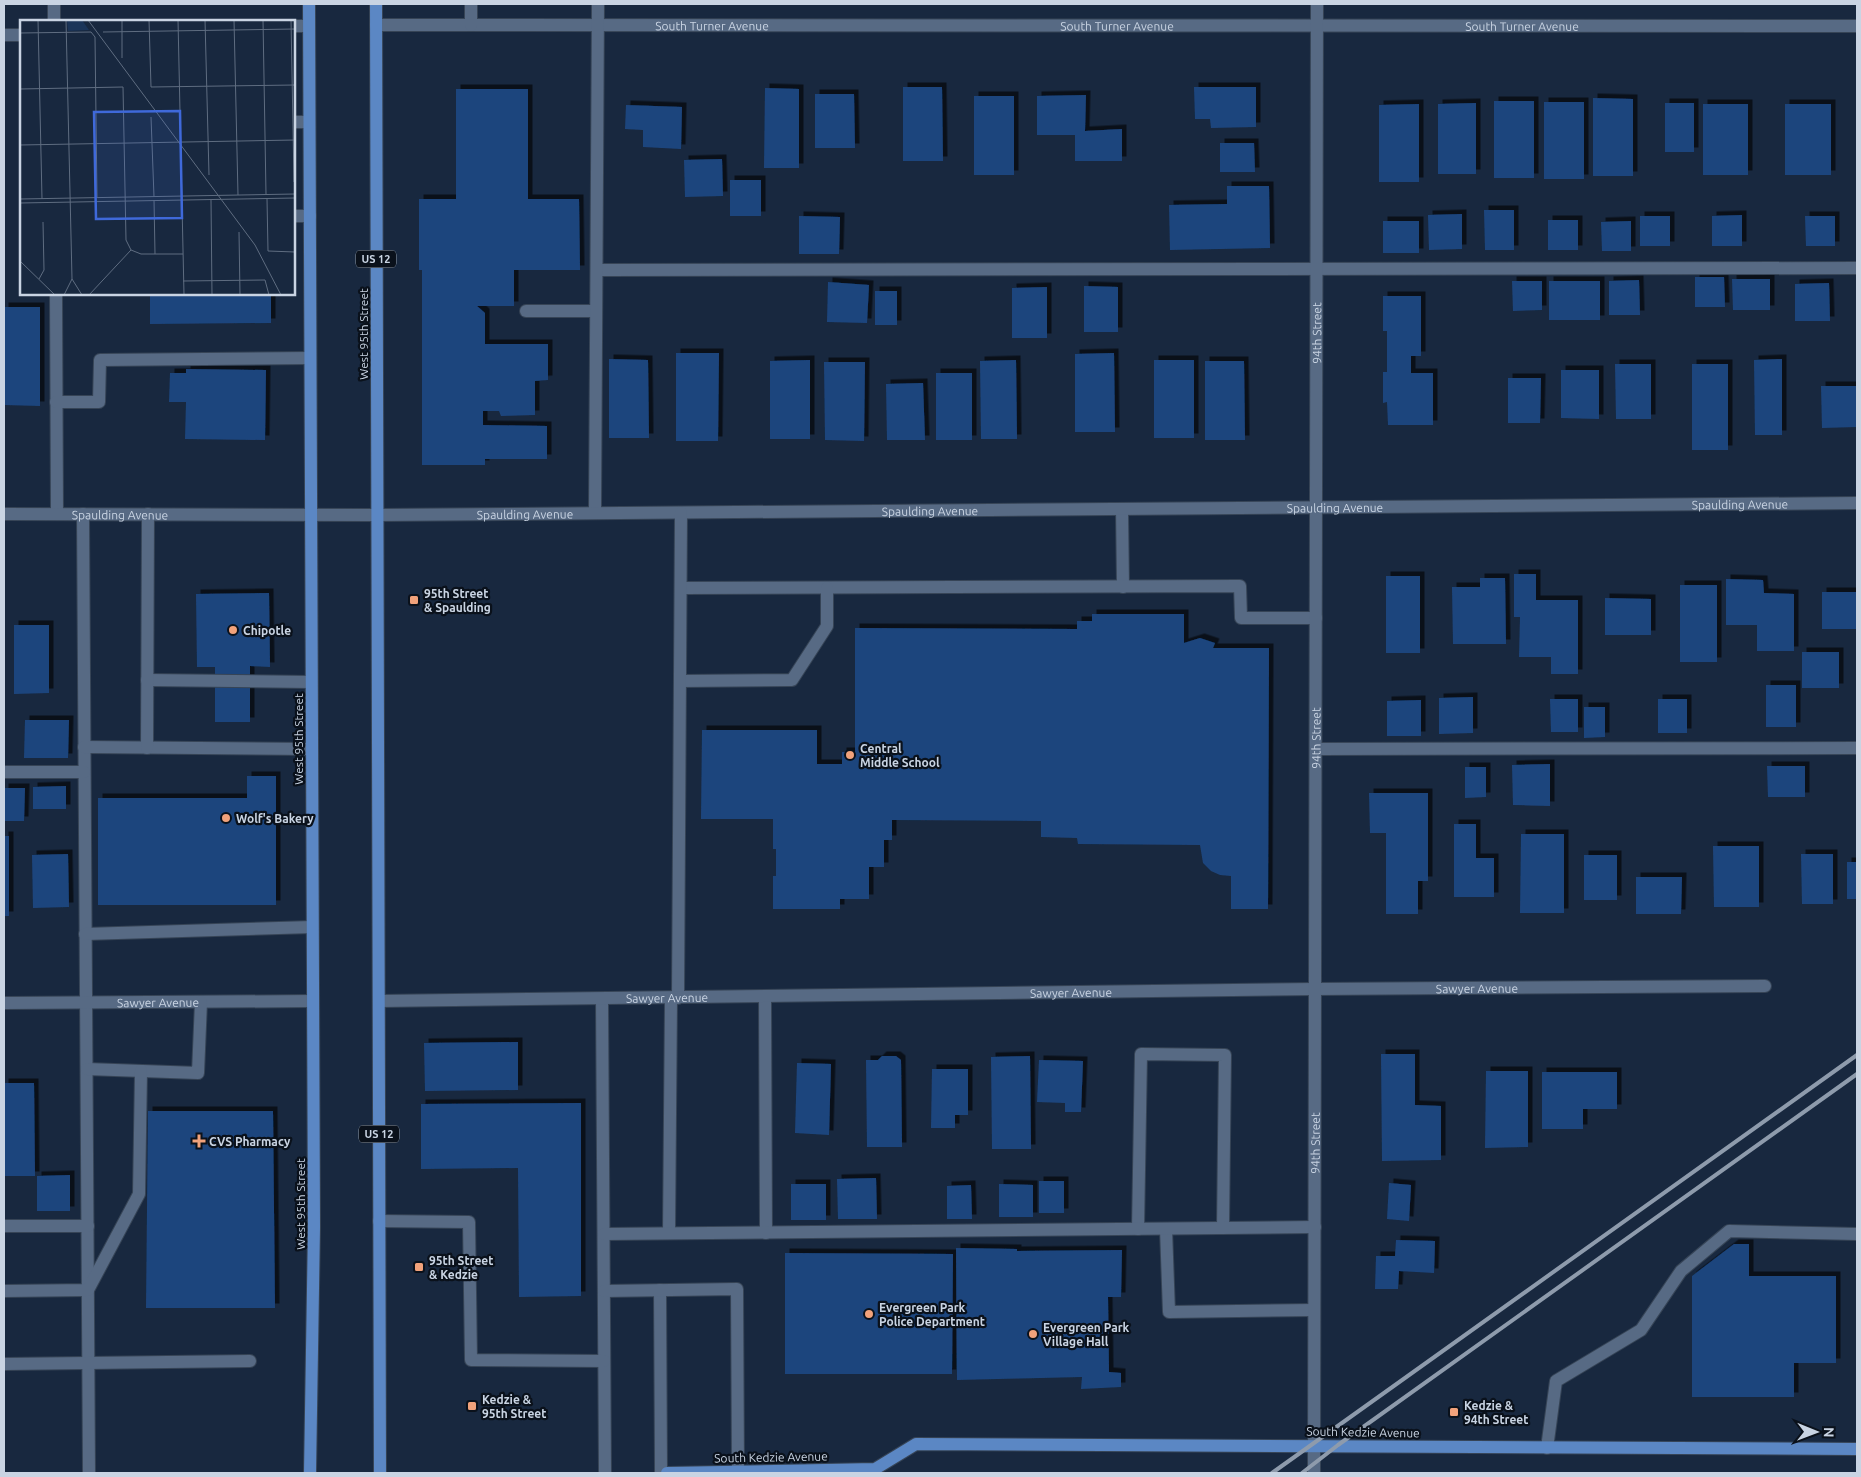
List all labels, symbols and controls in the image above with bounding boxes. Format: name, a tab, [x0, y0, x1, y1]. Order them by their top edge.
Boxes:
street label: South Turner Avenue	[655, 19, 769, 32]
street label: South Turner Avenue	[1060, 19, 1174, 32]
street label: South Turner Avenue	[1465, 19, 1579, 32]
inset map	[20, 20, 295, 295]
road number: US 12	[356, 250, 396, 268]
street label: West 95th Street	[357, 288, 370, 380]
street label: 94th Street	[1310, 302, 1323, 364]
street label: Spaulding Avenue	[1692, 497, 1788, 511]
street label: Spaulding Avenue	[1287, 500, 1383, 514]
street label: Spaulding Avenue	[882, 504, 978, 517]
street label: Spaulding Avenue	[477, 507, 573, 521]
street label: Spaulding Avenue	[72, 508, 168, 521]
place label: 95th Street & Spaulding	[424, 587, 491, 614]
marker: 95th Street & Spaulding	[408, 594, 420, 606]
marker: Chipotle	[227, 624, 239, 636]
place label: Chipotle	[243, 624, 291, 637]
street label: West 95th Street	[292, 693, 305, 785]
street label: 94th Street	[1309, 707, 1322, 769]
place label: Central Middle School	[860, 742, 940, 769]
marker: Central Middle School	[844, 749, 856, 761]
marker: Wolf's Bakery	[220, 812, 232, 824]
place label: Wolf's Bakery	[236, 812, 314, 825]
street label: Sawyer Avenue	[1436, 981, 1518, 995]
street label: Sawyer Avenue	[1030, 985, 1112, 999]
street label: Sawyer Avenue	[626, 990, 708, 1004]
street label: Sawyer Avenue	[117, 995, 199, 1009]
street label: 94th Street	[1308, 1112, 1321, 1174]
road number: US 12	[359, 1126, 399, 1142]
marker: CVS Pharmacy	[193, 1135, 205, 1147]
place label: CVS Pharmacy	[209, 1135, 291, 1148]
street label: West 95th Street	[294, 1158, 307, 1250]
place label: 95th Street & Kedzie	[429, 1254, 493, 1281]
marker: 95th Street & Kedzie	[413, 1261, 425, 1273]
place label: Evergreen Park Police Department	[879, 1301, 985, 1328]
marker: Evergreen Park Police Department	[863, 1308, 875, 1320]
place label: Evergreen Park Village Hall	[1043, 1321, 1130, 1348]
marker: Evergreen Park Village Hall	[1027, 1328, 1039, 1340]
place label: Kedzie & 95th Street	[482, 1393, 546, 1420]
place label: Kedzie & 94th Street	[1464, 1399, 1528, 1426]
marker: Kedzie & 95th Street	[466, 1400, 478, 1412]
marker: Kedzie & 94th Street	[1448, 1406, 1460, 1418]
north arrow	[1791, 1407, 1841, 1457]
street label: South Kedzie Avenue	[1306, 1425, 1420, 1439]
text: N	[1821, 1427, 1837, 1438]
street label: South Kedzie Avenue	[714, 1450, 828, 1464]

